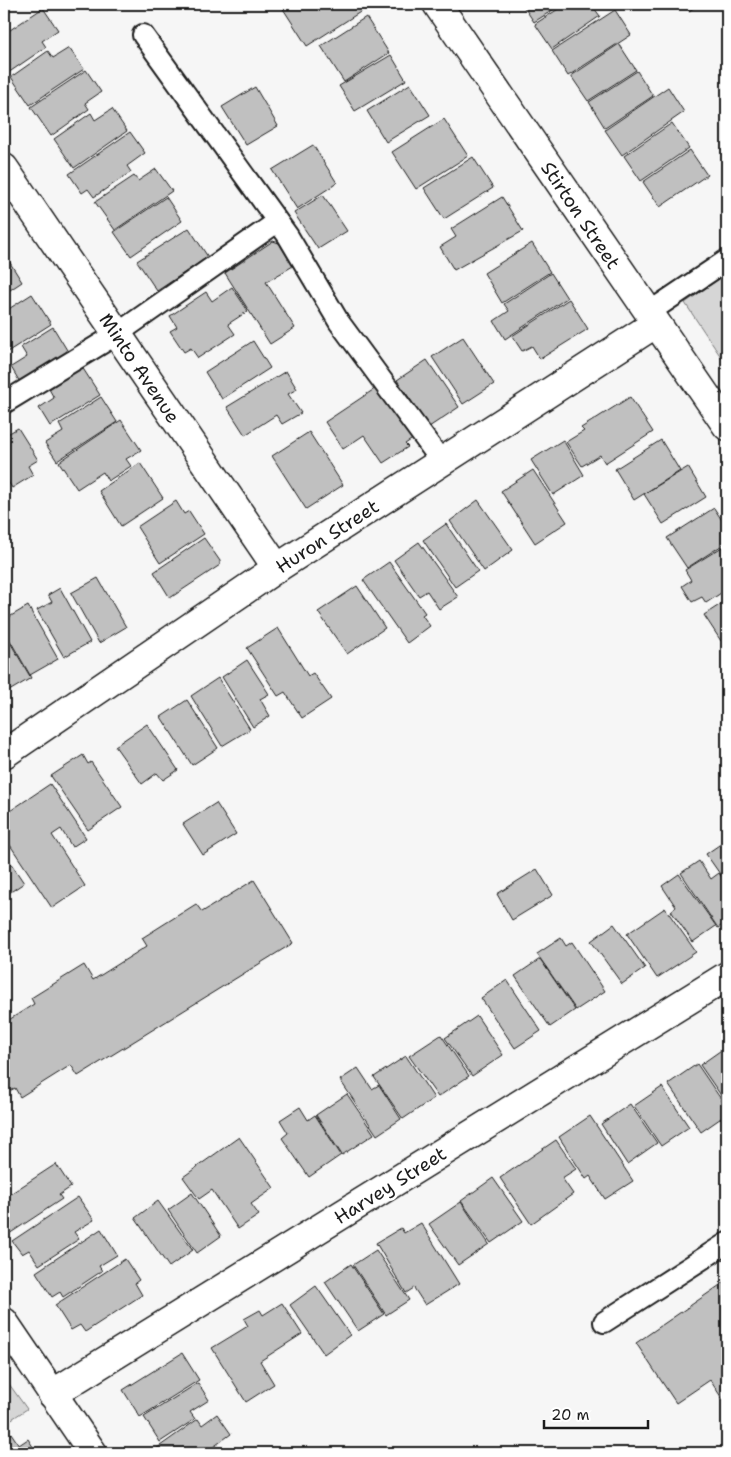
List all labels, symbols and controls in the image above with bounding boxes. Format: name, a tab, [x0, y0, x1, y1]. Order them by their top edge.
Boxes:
street label: Stirton Street	[535, 157, 626, 274]
street label: Minto Avenue	[94, 308, 186, 428]
street label: Huron Street	[271, 494, 384, 579]
street label: Harvey Street	[329, 1141, 451, 1230]
scale bar	[544, 1397, 647, 1429]
text: 20 m	[551, 1405, 590, 1425]

